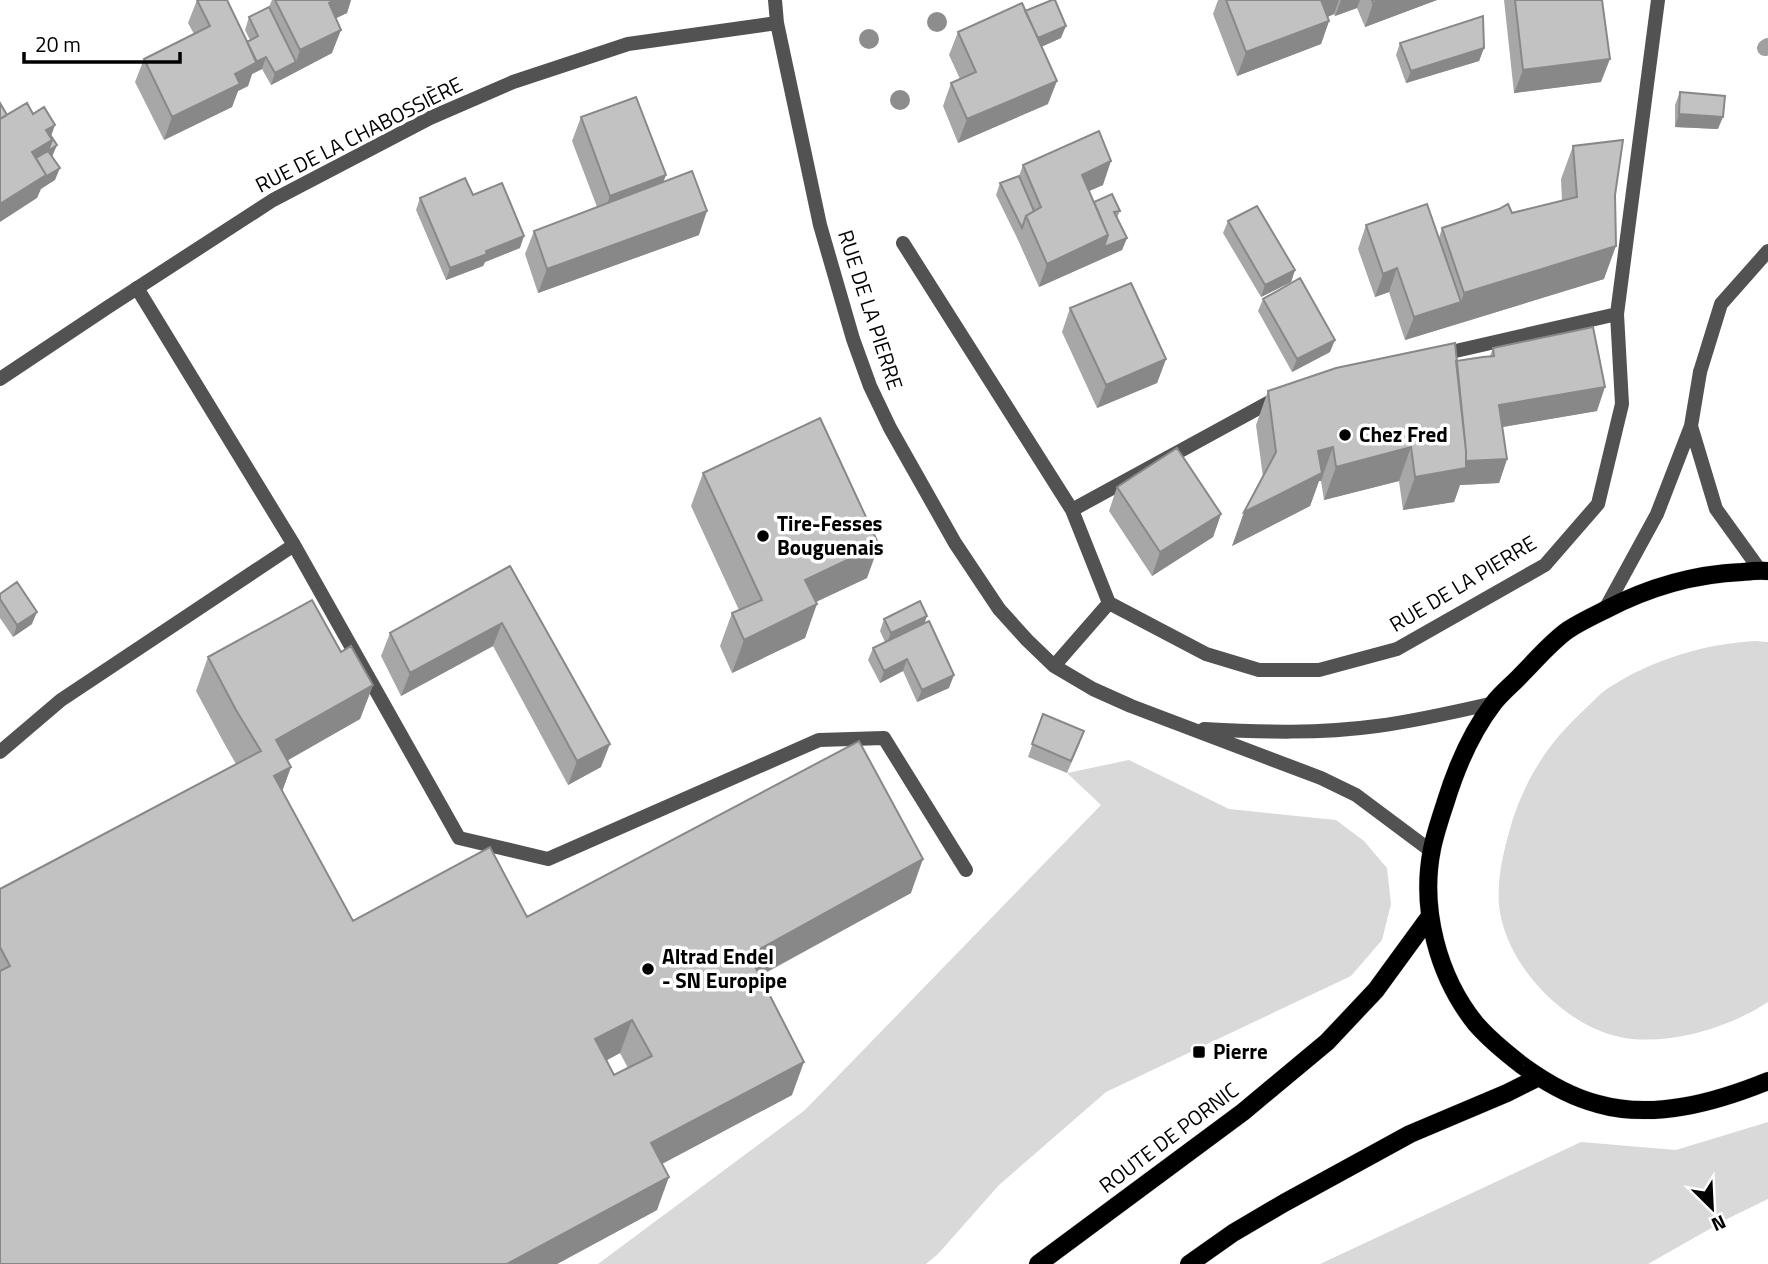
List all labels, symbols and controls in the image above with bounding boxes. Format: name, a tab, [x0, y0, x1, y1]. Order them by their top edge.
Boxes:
scale bar	[24, 21, 180, 65]
text: 20 m	[35, 28, 81, 60]
street label: RUE DE LA CHABOSSIÈRE	[249, 68, 468, 200]
street label: RUE DE LA PIERRE	[830, 226, 912, 394]
place label: Chez Fred	[1359, 418, 1448, 450]
marker: Chez Fred	[1337, 427, 1353, 443]
place label: Tire-Fesses Bouguenais	[777, 507, 884, 563]
street label: RUE DE LA PIERRE	[1383, 527, 1542, 640]
marker: Tire-Fesses Bouguenais	[755, 528, 771, 544]
place label: Altrad Endel - SN Europipe	[662, 940, 787, 996]
marker: Altrad Endel - SN Europipe	[640, 961, 656, 977]
place label: Pierre	[1213, 1035, 1268, 1067]
marker: Pierre	[1191, 1044, 1207, 1060]
street label: ROUTE DE PORNIC	[1092, 1074, 1245, 1200]
north arrow	[1677, 1173, 1747, 1243]
text: N	[1707, 1208, 1731, 1240]

